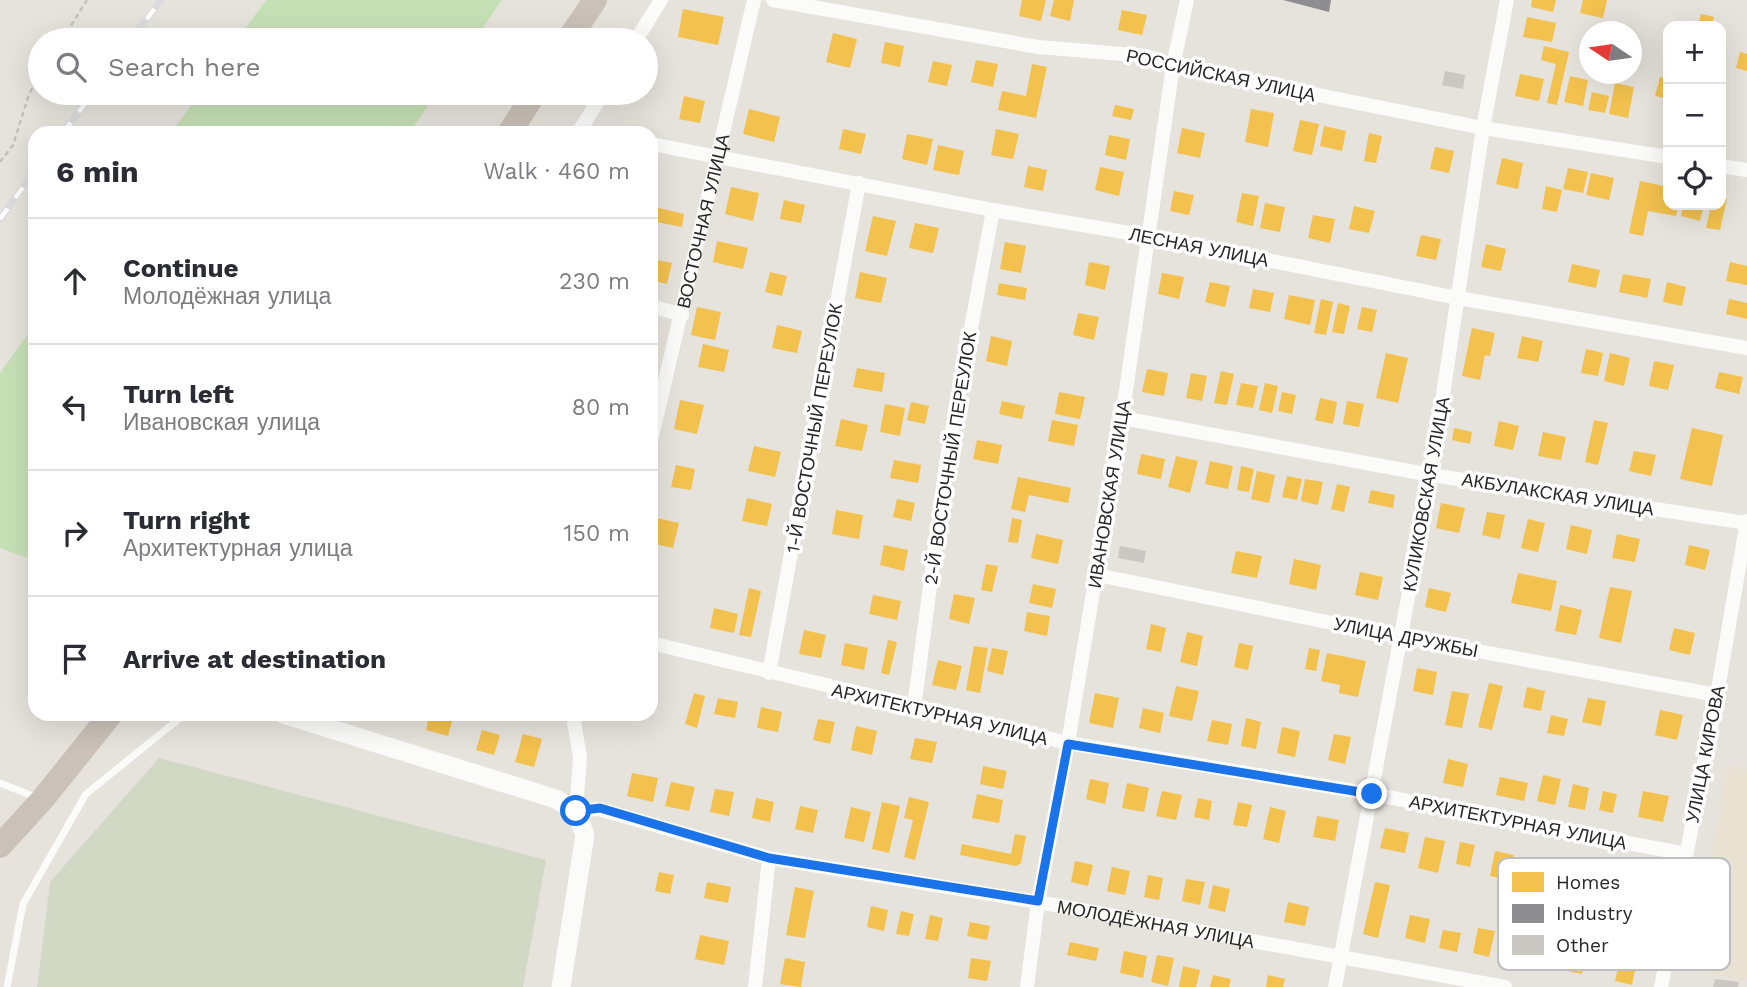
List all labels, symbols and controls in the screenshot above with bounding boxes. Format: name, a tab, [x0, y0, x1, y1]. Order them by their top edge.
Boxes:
north arrow	[1579, 21, 1642, 84]
map controls	[1663, 21, 1726, 210]
button: +	[1663, 21, 1726, 84]
search box	[28, 28, 658, 105]
street label: РОССИЙСКАЯ УЛИЦА	[1124, 45, 1318, 105]
icon: search	[52, 48, 90, 86]
text: Search here	[108, 52, 260, 82]
button: −	[1663, 84, 1726, 147]
street label: ВОСТОЧНАЯ УЛИЦА	[672, 132, 733, 310]
button: locate	[1663, 147, 1726, 210]
text: 6 min	[56, 154, 139, 189]
text: Walk · 460 m	[483, 158, 630, 185]
street label: ЛЕСНАЯ УЛИЦА	[1127, 223, 1271, 271]
text: Continue	[123, 253, 239, 283]
icon: ahead	[56, 262, 94, 300]
text: 230 m	[559, 268, 630, 295]
text: Молодёжная улица	[123, 283, 331, 310]
street label: 1-Й ВОСТОЧНЫЙ ПЕРЕУЛОК	[782, 301, 846, 554]
street label: 2-Й ВОСТОЧНЫЙ ПЕРЕУЛОК	[920, 329, 980, 586]
text: Turn left	[123, 379, 234, 409]
icon: left	[56, 388, 94, 426]
text: 80 m	[572, 394, 630, 421]
street label: КУЛИКОВСКАЯ УЛИЦА	[1399, 395, 1453, 593]
street label: ИВАНОВСКАЯ УЛИЦА	[1084, 398, 1134, 590]
text: Ивановская улица	[123, 409, 320, 436]
street label: АКБУЛАКСКАЯ УЛИЦА	[1460, 468, 1656, 520]
text: Turn right	[123, 505, 250, 535]
icon: right	[56, 514, 94, 552]
text: 150 m	[564, 520, 630, 547]
text: Архитектурная улица	[123, 535, 352, 562]
street label: УЛИЦА ДРУЖБЫ	[1332, 613, 1480, 661]
icon: arrive	[56, 640, 94, 678]
text: Arrive at destination	[123, 644, 386, 674]
street label: АРХИТЕКТУРНАЯ УЛИЦА	[830, 679, 1050, 749]
street label: УЛИЦА КИРОВА	[1681, 684, 1729, 824]
route end	[1356, 778, 1387, 809]
street label: АРХИТЕКТУРНАЯ УЛИЦА	[1407, 791, 1629, 853]
route start	[560, 795, 591, 826]
legend	[1498, 858, 1730, 970]
text: Homes	[1556, 871, 1620, 894]
street label: МОЛОДЁЖНАЯ УЛИЦА	[1056, 895, 1256, 952]
text: Industry	[1556, 902, 1633, 925]
text: Other	[1556, 934, 1609, 957]

